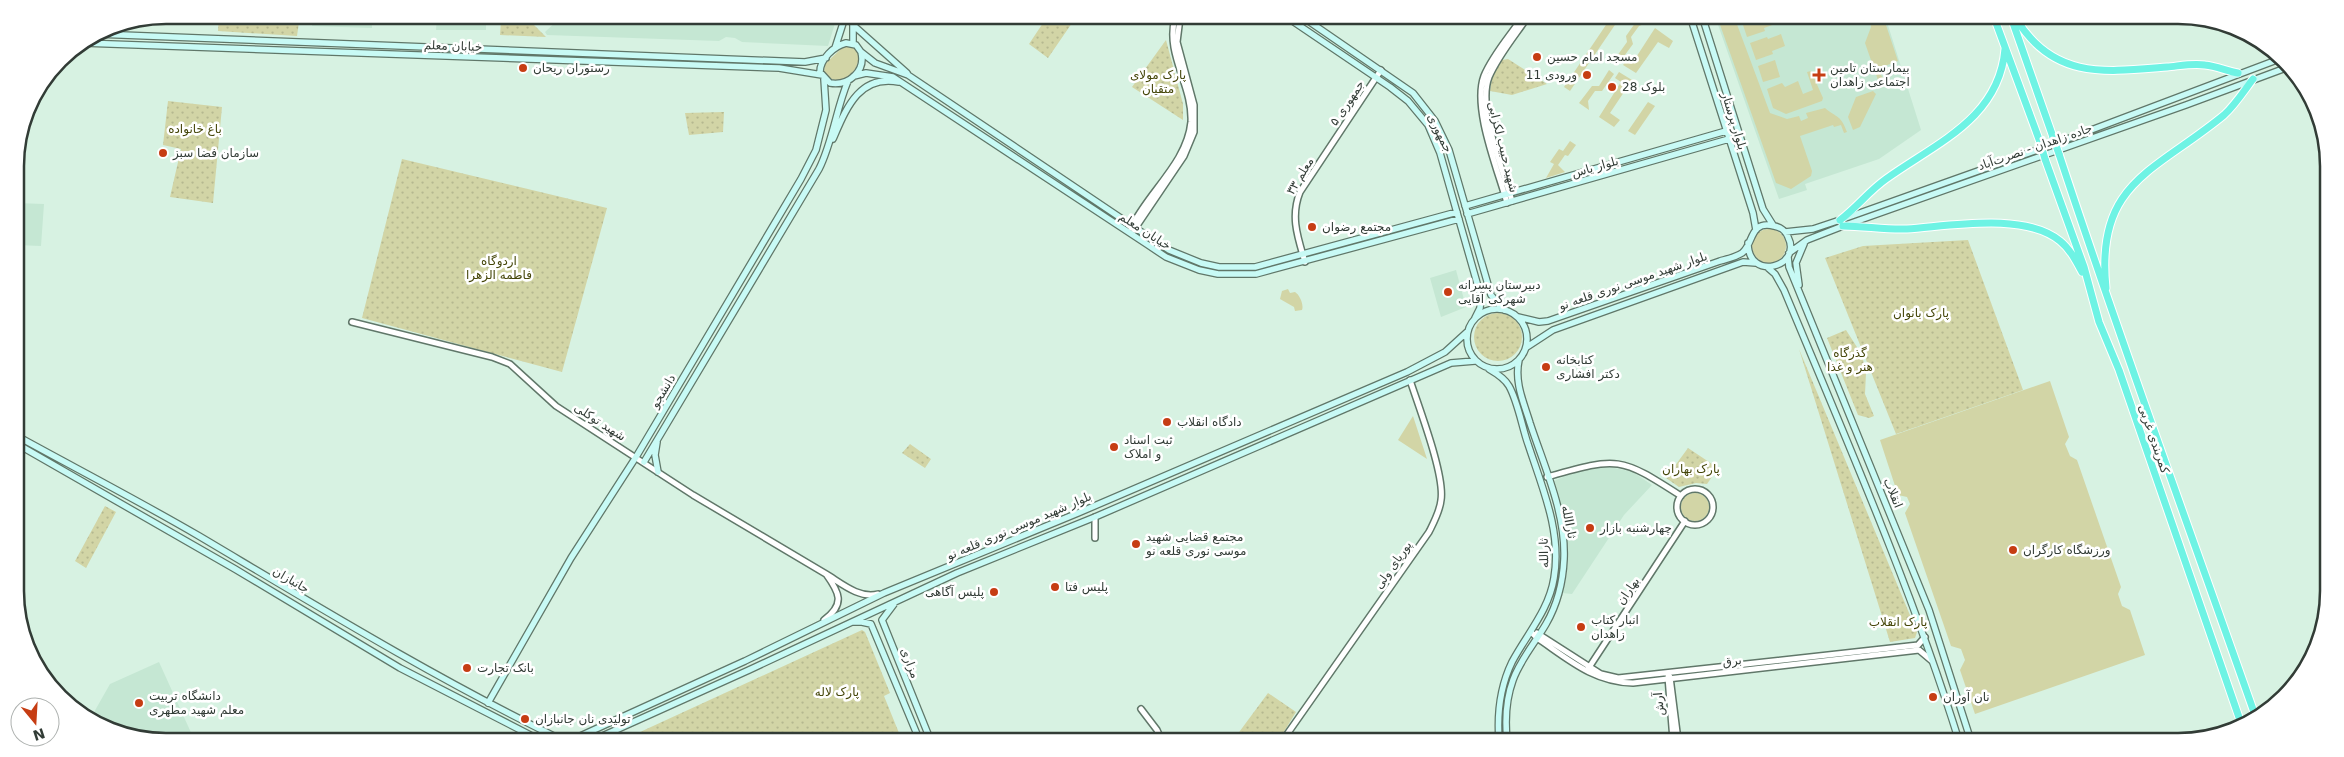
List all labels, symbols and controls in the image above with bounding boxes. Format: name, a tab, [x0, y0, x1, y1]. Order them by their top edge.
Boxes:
street label: خیابان معلم	[424, 38, 482, 54]
place label: مسجد امام حسین	[1547, 50, 1638, 65]
marker: مسجد امام حسین	[1531, 51, 1543, 63]
place label: رستوران ریحان	[533, 61, 610, 76]
place label: بیمارستان تامین اجتماعی زاهدان	[1830, 61, 1910, 90]
marker: رستوران ریحان	[517, 62, 529, 74]
park label: پارک مولای متقیان	[1130, 68, 1186, 96]
place label: ورودی 11	[1526, 68, 1577, 83]
marker: بیمارستان تامین اجتماعی زاهدان	[1812, 68, 1826, 82]
marker: ورودی 11	[1581, 69, 1593, 81]
street label: جمهوری ۵	[1327, 78, 1368, 129]
place label: بلوک 28	[1622, 80, 1665, 95]
marker: بلوک 28	[1606, 81, 1618, 93]
street label: بلوار پرستار	[1717, 90, 1749, 152]
street label: شهید حبیب لکزایی	[1484, 100, 1521, 194]
street label: جمهوری	[1424, 111, 1455, 155]
street label: جاده زاهدان - نصرت‌آباد	[1976, 120, 2094, 174]
park label: باغ خانواده	[168, 122, 222, 137]
place label: سازمان فضا سبز	[172, 146, 259, 161]
marker: سازمان فضا سبز	[157, 147, 169, 159]
street label: بلوار یاس	[1570, 154, 1620, 181]
street label: معلم ۳۳	[1283, 155, 1317, 197]
street label: خیابان معلم	[1117, 209, 1173, 253]
place label: مجتمع رضوان	[1322, 220, 1391, 235]
marker: مجتمع رضوان	[1306, 221, 1318, 233]
street label: بلوار شهید موسی نوری قلعه نو	[1556, 249, 1709, 314]
park label: اردوگاه فاطمه الزهرا	[466, 254, 532, 283]
place label: دبیرستان پسرانه شهرکی آقایی	[1458, 278, 1541, 307]
marker: دبیرستان پسرانه شهرکی آقایی	[1442, 286, 1454, 298]
park label: پارک بانوان	[1893, 306, 1949, 321]
park label: گذرگاه هنر و غذا	[1827, 346, 1873, 375]
place label: کتابخانه دکتر افشاری	[1556, 353, 1620, 382]
marker: کتابخانه دکتر افشاری	[1540, 361, 1552, 373]
street label: دانشجو	[647, 372, 679, 412]
street label: شهید توکلی	[571, 400, 628, 445]
street label: کمربندی غربی	[2135, 403, 2172, 476]
place label: دادگاه انقلاب	[1177, 415, 1242, 429]
marker: دادگاه انقلاب	[1161, 416, 1173, 428]
place label: ثبت اسناد و املاک	[1124, 433, 1173, 462]
marker: ثبت اسناد و املاک	[1108, 441, 1120, 453]
park label: پارک بهاران	[1662, 462, 1720, 477]
street label: انقلاب	[1880, 476, 1906, 510]
street label: بلوار شهید موسی نوری قلعه نو	[943, 489, 1094, 564]
street label: ثاراالله	[1558, 504, 1579, 540]
place label: چهارشنبه بازار	[1599, 521, 1672, 536]
marker: چهارشنبه بازار	[1584, 522, 1596, 534]
place label: مجتمع قضایی شهید موسی نوری قلعه نو	[1145, 530, 1246, 559]
marker: مجتمع قضایی شهید موسی نوری قلعه نو	[1130, 538, 1142, 550]
street label: پوریای ولی	[1371, 538, 1415, 592]
street label: ثارالله	[1537, 538, 1552, 568]
place label: ورزشگاه کارگران	[2023, 543, 2110, 558]
marker: ورزشگاه کارگران	[2007, 544, 2019, 556]
street label: جانبازان	[270, 564, 312, 597]
street label: بهاران	[1614, 574, 1643, 608]
place label: پلیس فتا	[1065, 580, 1108, 595]
marker: پلیس فتا	[1049, 581, 1061, 593]
place label: پلیس آگاهی	[925, 584, 984, 600]
marker: پلیس آگاهی	[988, 586, 1000, 598]
place label: انبار کتاب زاهدان	[1591, 613, 1639, 642]
park label: پارک انقلاب	[1869, 615, 1927, 630]
marker: انبار کتاب زاهدان	[1575, 621, 1587, 633]
street label: مزاری	[897, 646, 922, 681]
street label: برق	[1722, 653, 1743, 670]
place label: بانک تجارت	[477, 661, 534, 676]
marker: بانک تجارت	[461, 662, 473, 674]
park label: پارک لاله	[815, 685, 859, 700]
place label: دانشگاه تربیت معلم شهید مطهری	[149, 689, 244, 718]
place label: نان آوران	[1943, 689, 1990, 705]
street label: آرش	[1650, 691, 1668, 717]
marker: نان آوران	[1927, 691, 1939, 703]
north arrow	[10, 697, 60, 747]
marker: دانشگاه تربیت معلم شهید مطهری	[133, 697, 145, 709]
place label: تولیدی نان جانبازان	[535, 712, 631, 727]
marker: تولیدی نان جانبازان	[519, 713, 531, 725]
text: N	[31, 725, 47, 744]

